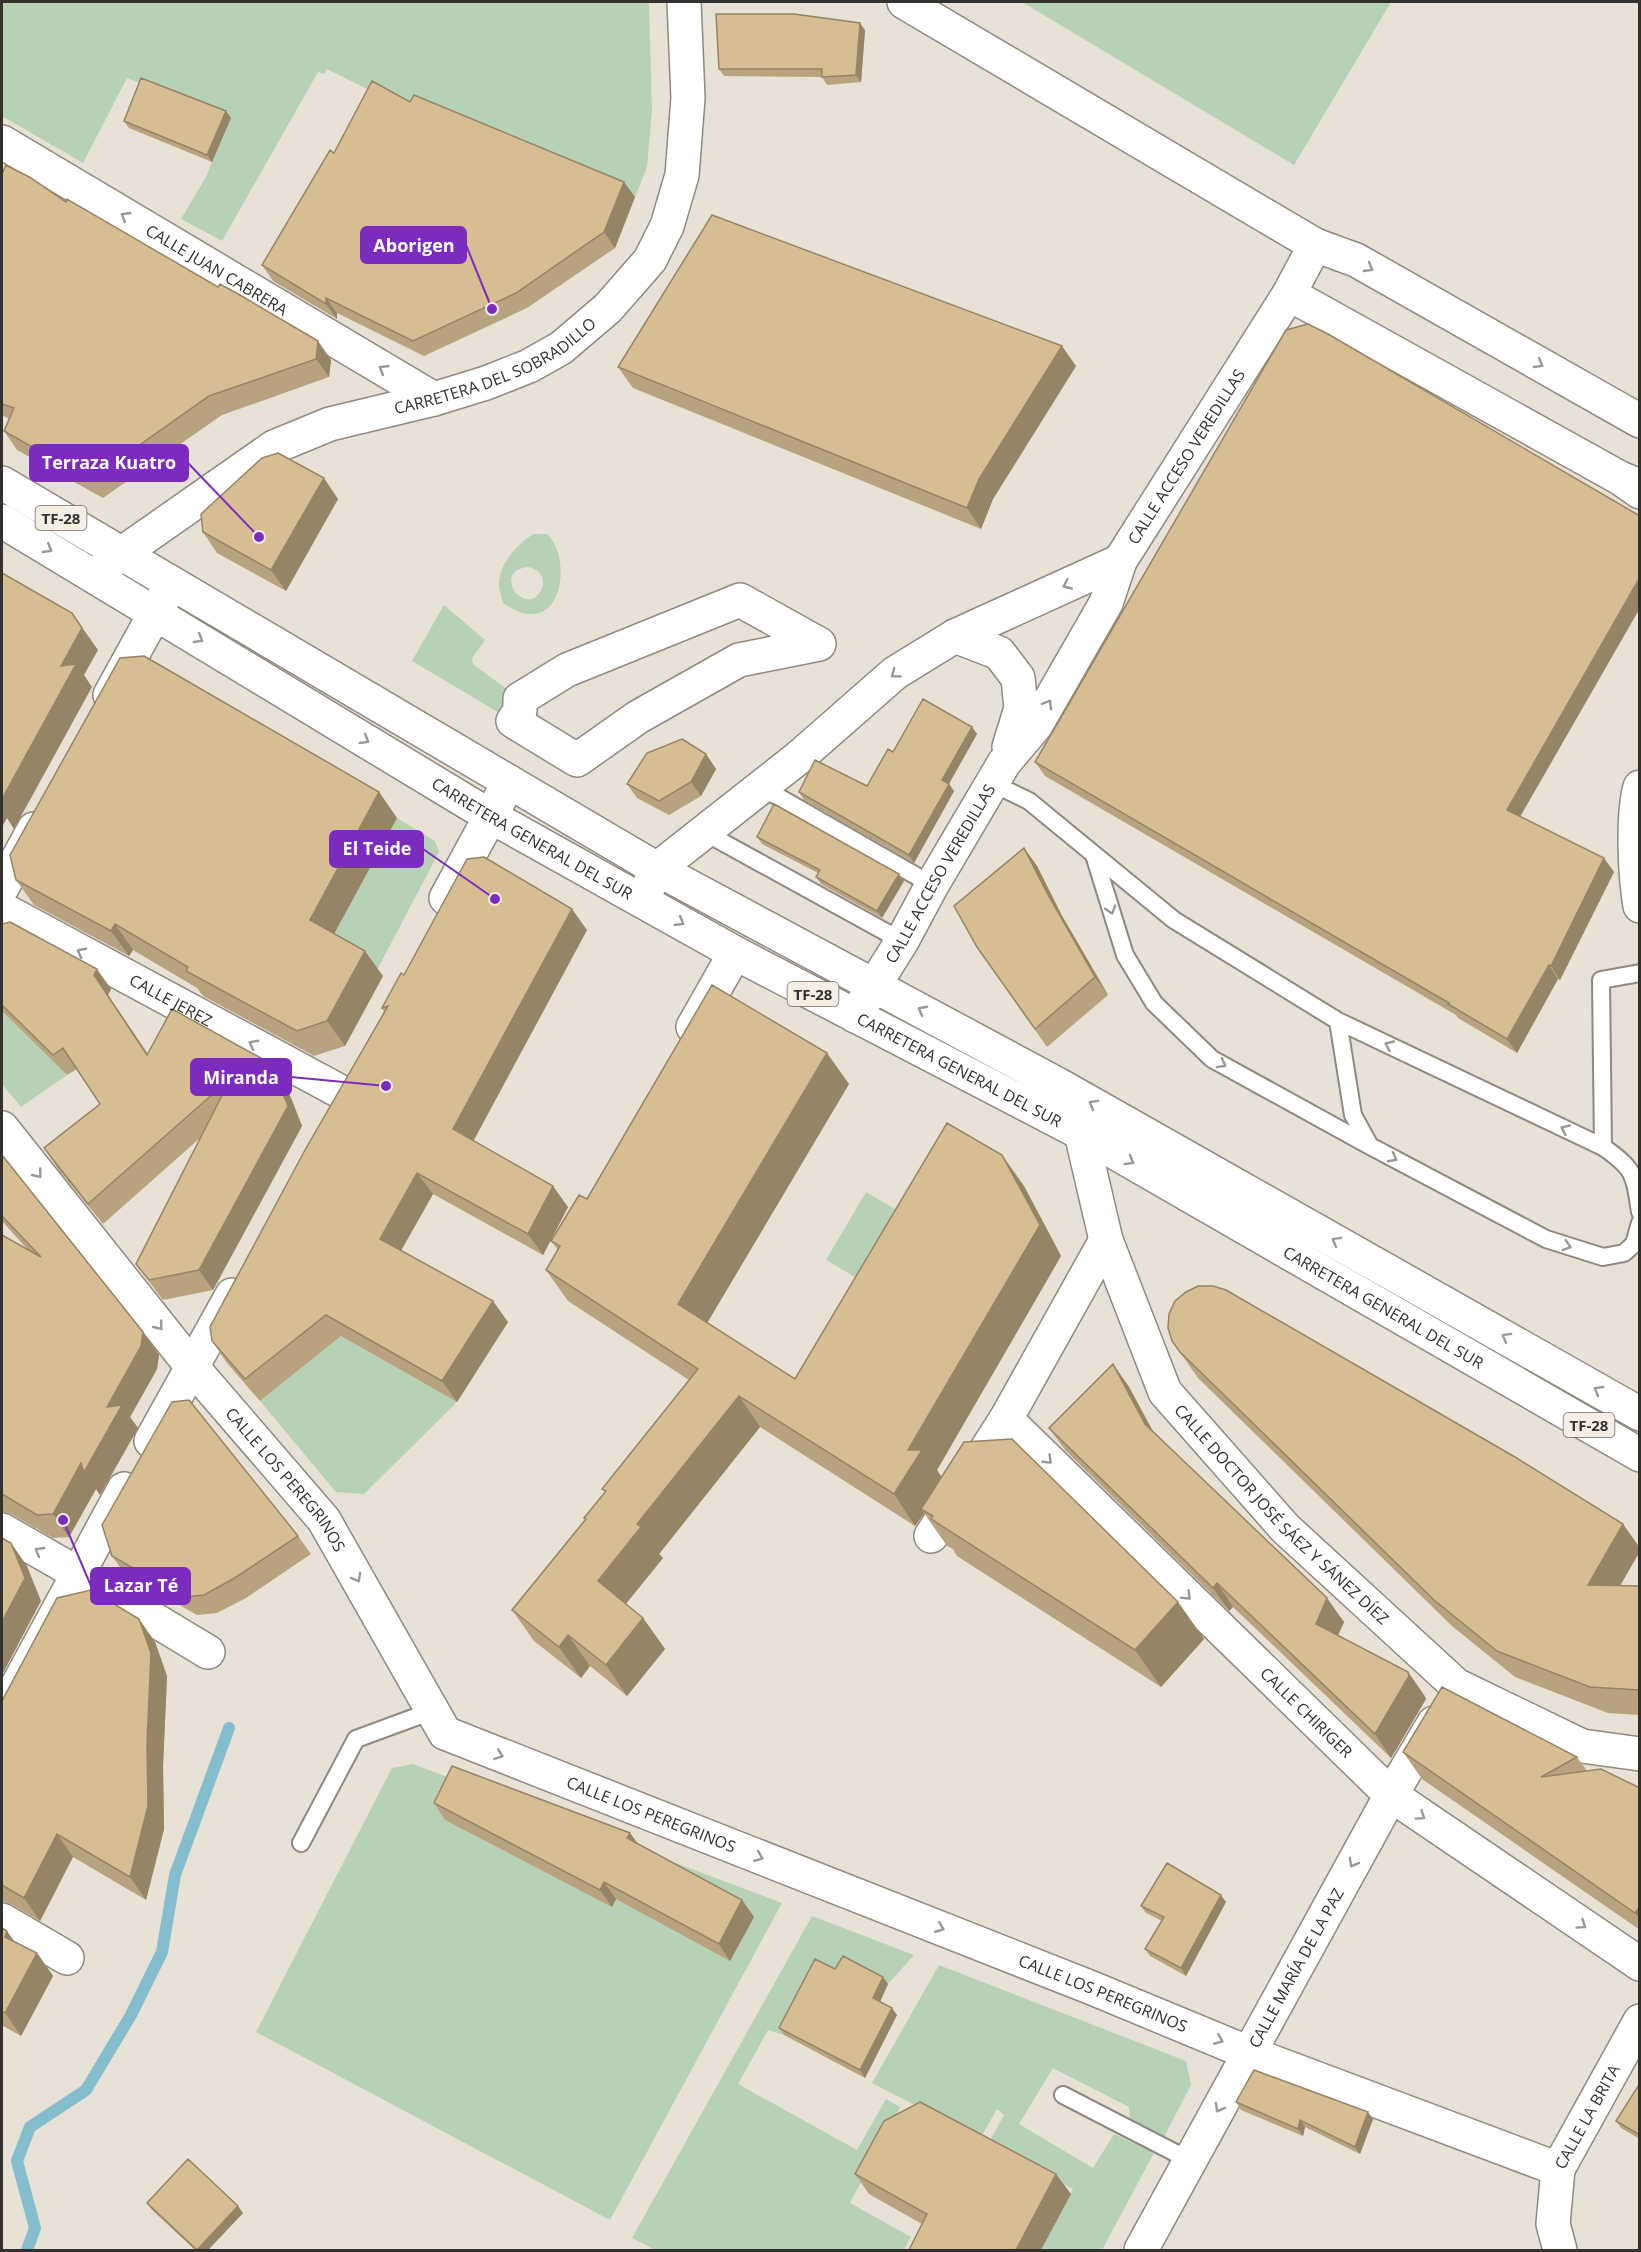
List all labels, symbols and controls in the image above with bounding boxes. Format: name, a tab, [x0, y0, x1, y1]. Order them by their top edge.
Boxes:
one-way arrow	[121, 211, 131, 223]
street label: CALLE JUAN CABRERA	[142, 219, 293, 321]
callout: Aborigen	[361, 227, 466, 263]
text: Aborigen	[373, 233, 455, 257]
one-way arrow	[1363, 260, 1373, 272]
street label: CARRETERA DEL SOBRADILLO	[392, 312, 600, 419]
one-way arrow	[1533, 357, 1543, 368]
one-way arrow	[379, 364, 389, 376]
street label: CALLE ACCESO VEREDILLAS	[1122, 364, 1250, 548]
callout: Terraza Kuatro	[30, 445, 188, 481]
text: Terraza Kuatro	[42, 450, 176, 474]
road number: TF-28	[36, 506, 86, 530]
one-way arrow	[42, 542, 52, 553]
one-way arrow	[1063, 578, 1074, 590]
one-way arrow	[193, 632, 203, 644]
one-way arrow	[890, 667, 901, 678]
one-way arrow	[1041, 700, 1052, 710]
one-way arrow	[359, 733, 369, 745]
street label: CARRETERA GENERAL DEL SUR	[428, 772, 637, 905]
street label: CALLE ACCESO VEREDILLAS	[880, 780, 1000, 967]
callout: El Teide	[330, 831, 423, 867]
text: El Teide	[343, 836, 411, 860]
one-way arrow	[1104, 904, 1116, 915]
one-way arrow	[674, 914, 684, 926]
one-way arrow	[77, 948, 87, 959]
street label: CALLE JEREZ	[126, 969, 216, 1032]
road number: TF-28	[788, 982, 838, 1006]
one-way arrow	[918, 1006, 929, 1018]
street label: CARRETERA GENERAL DEL SUR	[853, 1007, 1066, 1132]
one-way arrow	[248, 1040, 259, 1051]
one-way arrow	[1385, 1041, 1396, 1053]
one-way arrow	[1216, 1057, 1226, 1068]
callout: Miranda	[191, 1059, 291, 1095]
text: Miranda	[203, 1065, 279, 1089]
one-way arrow	[1089, 1100, 1099, 1111]
one-way arrow	[1561, 1124, 1572, 1136]
one-way arrow	[1387, 1151, 1398, 1162]
one-way arrow	[1124, 1154, 1134, 1165]
one-way arrow	[31, 1167, 42, 1178]
one-way arrow	[1332, 1237, 1342, 1249]
one-way arrow	[1561, 1238, 1572, 1251]
street label: CARRETERA GENERAL DEL SUR	[1279, 1241, 1488, 1374]
one-way arrow	[152, 1319, 163, 1330]
one-way arrow	[1502, 1333, 1512, 1344]
one-way arrow	[1594, 1385, 1604, 1397]
street label: CALLE DOCTOR JOSÉ SÁEZ Y SÁNEZ DÍEZ	[1170, 1399, 1394, 1629]
street label: CALLE LOS PEREGRINOS	[221, 1403, 351, 1556]
road number: TF-28	[1564, 1413, 1614, 1437]
one-way arrow	[1040, 1452, 1051, 1463]
one-way arrow	[35, 1547, 45, 1558]
callout: Lazar Té	[91, 1568, 190, 1604]
one-way arrow	[350, 1572, 361, 1582]
text: Lazar Té	[104, 1573, 178, 1597]
one-way arrow	[1181, 1589, 1191, 1600]
street label: CALLE CHIRIGER	[1255, 1662, 1358, 1763]
one-way arrow	[493, 1748, 504, 1760]
street label: CALLE LOS PEREGRINOS	[563, 1771, 739, 1858]
one-way arrow	[1414, 1808, 1425, 1819]
one-way arrow	[753, 1850, 764, 1862]
one-way arrow	[1349, 1857, 1360, 1868]
street label: CALLE MARÍA DE LA PAZ	[1243, 1884, 1349, 2052]
one-way arrow	[1575, 1918, 1586, 1929]
one-way arrow	[934, 1921, 945, 1934]
street label: CALLE LOS PEREGRINOS	[1015, 1949, 1191, 2037]
one-way arrow	[1212, 2033, 1223, 2045]
street label: CALLE LA BRITA	[1549, 2060, 1625, 2173]
one-way arrow	[1215, 2102, 1226, 2112]

